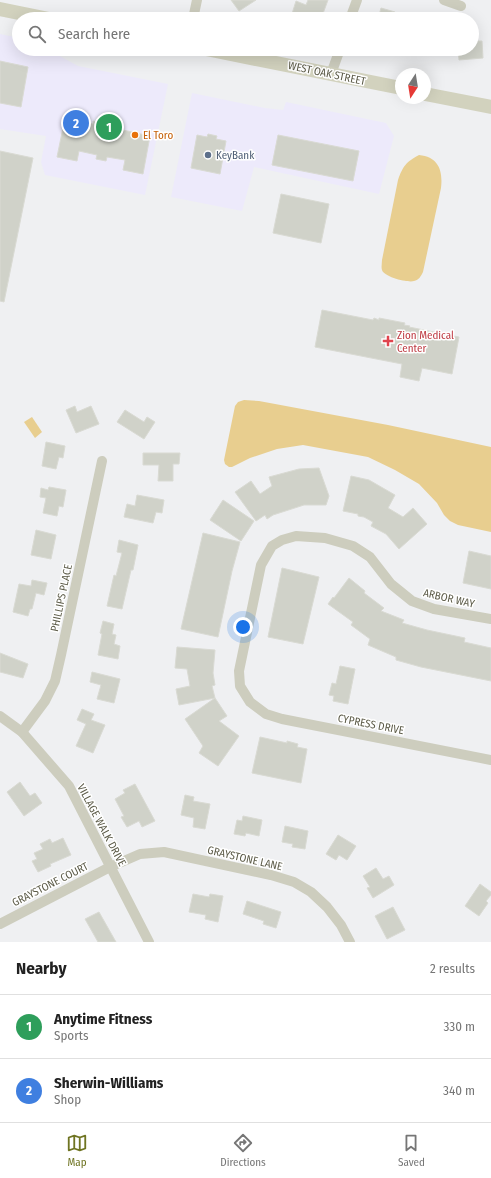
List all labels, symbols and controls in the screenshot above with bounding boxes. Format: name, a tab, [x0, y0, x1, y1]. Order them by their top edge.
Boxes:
search box	[12, 12, 479, 56]
icon: search	[26, 23, 48, 45]
text: Search here	[58, 25, 130, 43]
street label: WEST OAK STREET	[287, 59, 368, 88]
north arrow	[395, 68, 431, 104]
pin: 2	[63, 108, 89, 138]
pin: 1	[96, 112, 122, 142]
place label: El Toro	[143, 129, 173, 142]
marker: El Toro	[130, 130, 140, 140]
place label: KeyBank	[216, 149, 255, 162]
marker: KeyBank	[203, 150, 213, 160]
place label: Zion Medical Center	[397, 329, 454, 355]
marker: Zion Medical Center	[382, 335, 394, 347]
street label: PHILLIPS PLACE	[48, 563, 75, 633]
street label: ARBOR WAY	[422, 586, 476, 611]
your location	[233, 617, 253, 637]
street label: CYPRESS DRIVE	[337, 712, 405, 737]
street label: VILLAGE WALK DRIVE	[74, 782, 129, 869]
street label: GRAYSTONE LANE	[206, 844, 284, 873]
street label: GRAYSTONE COURT	[10, 859, 91, 909]
text: Nearby	[16, 958, 67, 979]
text: 2 results	[430, 961, 475, 976]
text: Anytime Fitness	[54, 1010, 152, 1028]
text: 1	[26, 1019, 32, 1034]
text: 330 m	[443, 1019, 475, 1034]
text: Sports	[54, 1028, 89, 1043]
text: Sherwin-Williams	[54, 1074, 163, 1092]
text: 2	[26, 1083, 32, 1098]
text: 340 m	[443, 1083, 475, 1098]
text: Shop	[54, 1092, 81, 1107]
tab: Map	[66, 1132, 88, 1169]
tab: Directions	[220, 1132, 266, 1169]
tab: Saved	[398, 1132, 425, 1169]

